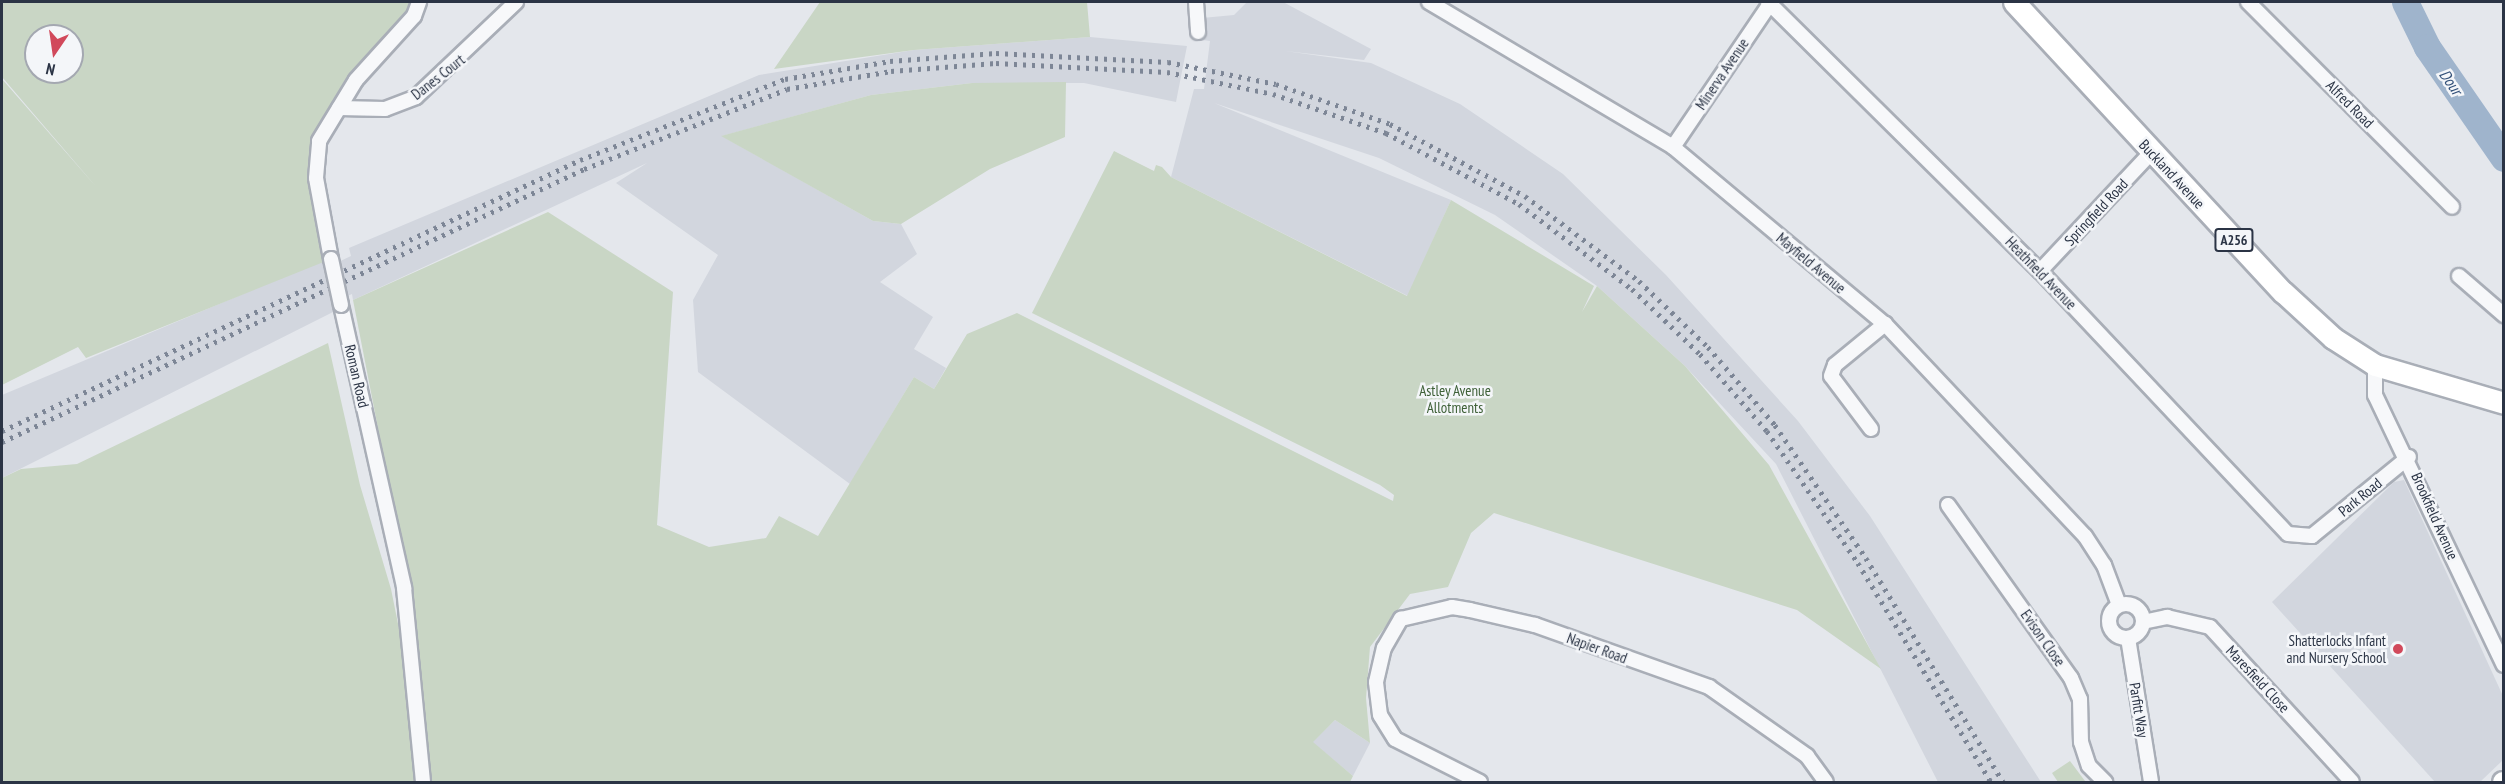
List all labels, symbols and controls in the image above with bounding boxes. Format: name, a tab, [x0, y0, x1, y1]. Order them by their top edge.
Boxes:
north arrow	[24, 24, 84, 84]
street label: Minerva Avenue	[1691, 35, 1753, 113]
street label: Danes Court	[408, 51, 468, 103]
text: N	[44, 59, 57, 80]
water label: Dour	[2435, 66, 2467, 98]
street label: Alfred Road	[2322, 76, 2378, 132]
street label: Buckland Avenue	[2135, 136, 2209, 212]
street label: Springfield Road	[2060, 175, 2132, 249]
street label: Mayfield Avenue	[1773, 229, 1849, 297]
road number: A256	[2213, 229, 2255, 251]
street label: Heathfield Avenue	[2002, 233, 2080, 313]
street label: Roman Road	[341, 343, 373, 409]
park label: Astley Avenue Allotments	[1419, 381, 1491, 416]
street label: Brookfield Avenue	[2408, 469, 2462, 563]
street label: Park Road	[2334, 474, 2386, 520]
street label: Evison Close	[2017, 606, 2069, 670]
street label: Napier Road	[1564, 629, 1630, 667]
place label: Shatterlocks Infant and Nursery School	[2286, 631, 2386, 666]
street label: Maresfield Close	[2222, 642, 2294, 716]
marker: Shatterlocks Infant and Nursery School	[2391, 642, 2405, 656]
street label: Parfitt Way	[2126, 681, 2152, 739]

